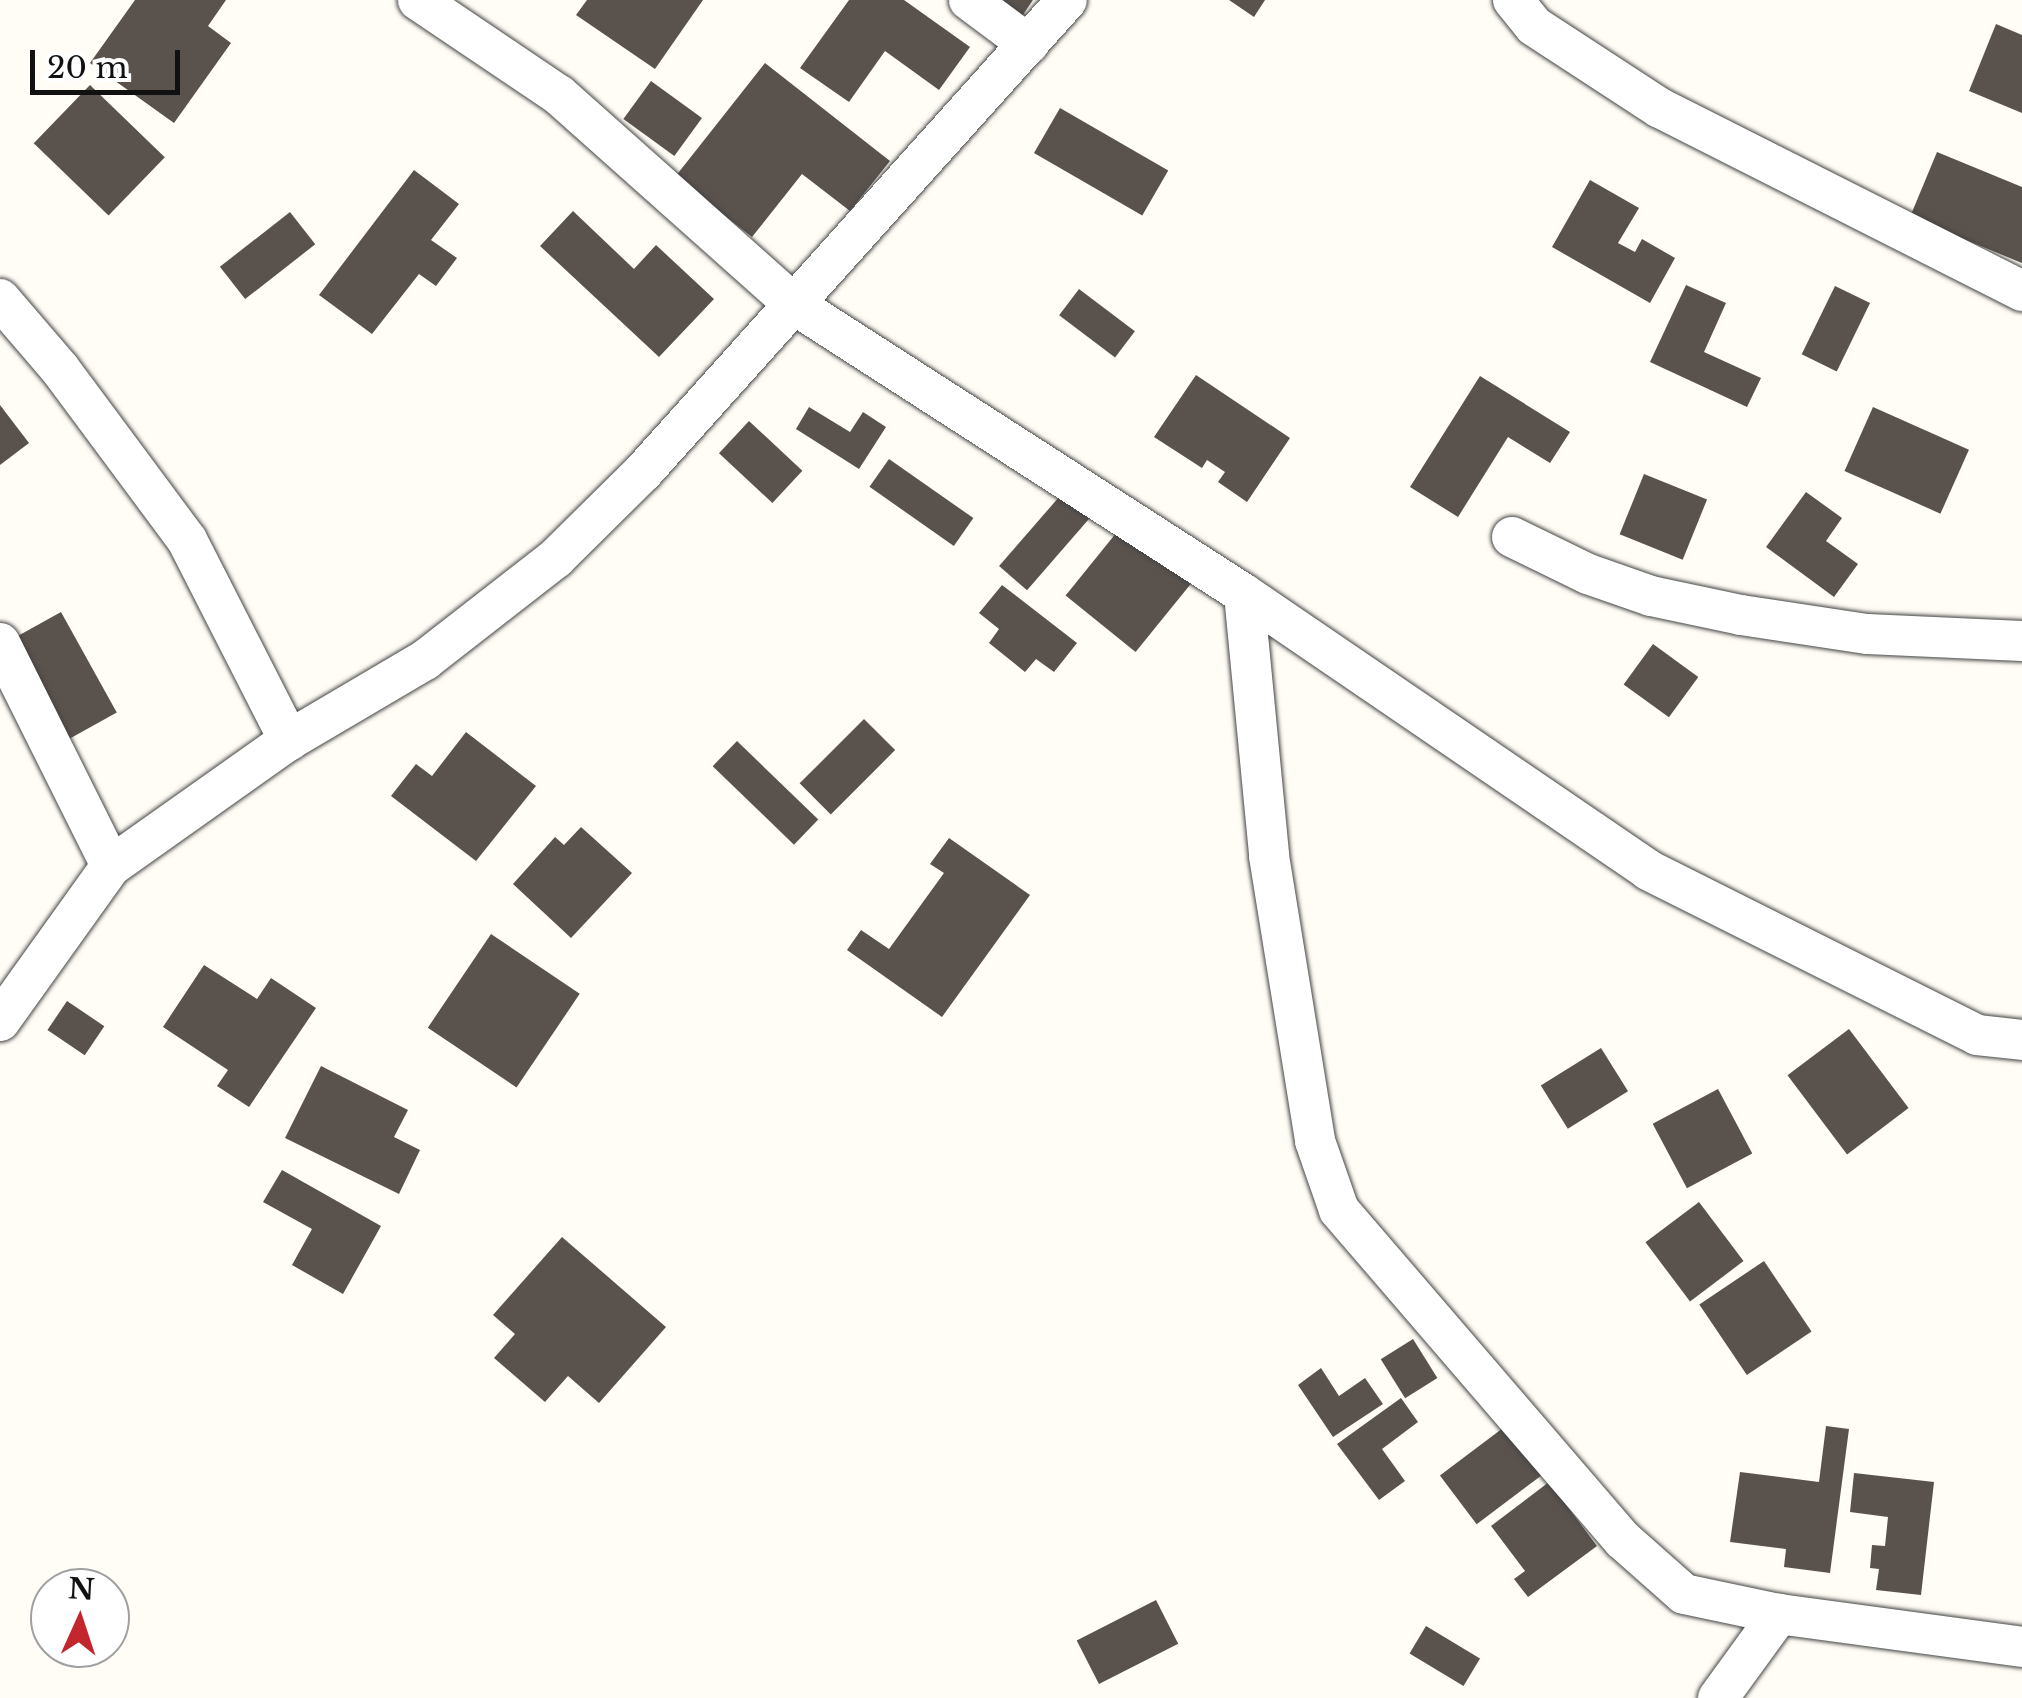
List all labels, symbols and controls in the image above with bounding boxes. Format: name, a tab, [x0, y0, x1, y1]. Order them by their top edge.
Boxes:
scale bar	[35, 30, 185, 92]
text: 20 m	[47, 49, 128, 86]
north arrow	[30, 1568, 130, 1668]
text: N	[67, 1571, 96, 1608]

